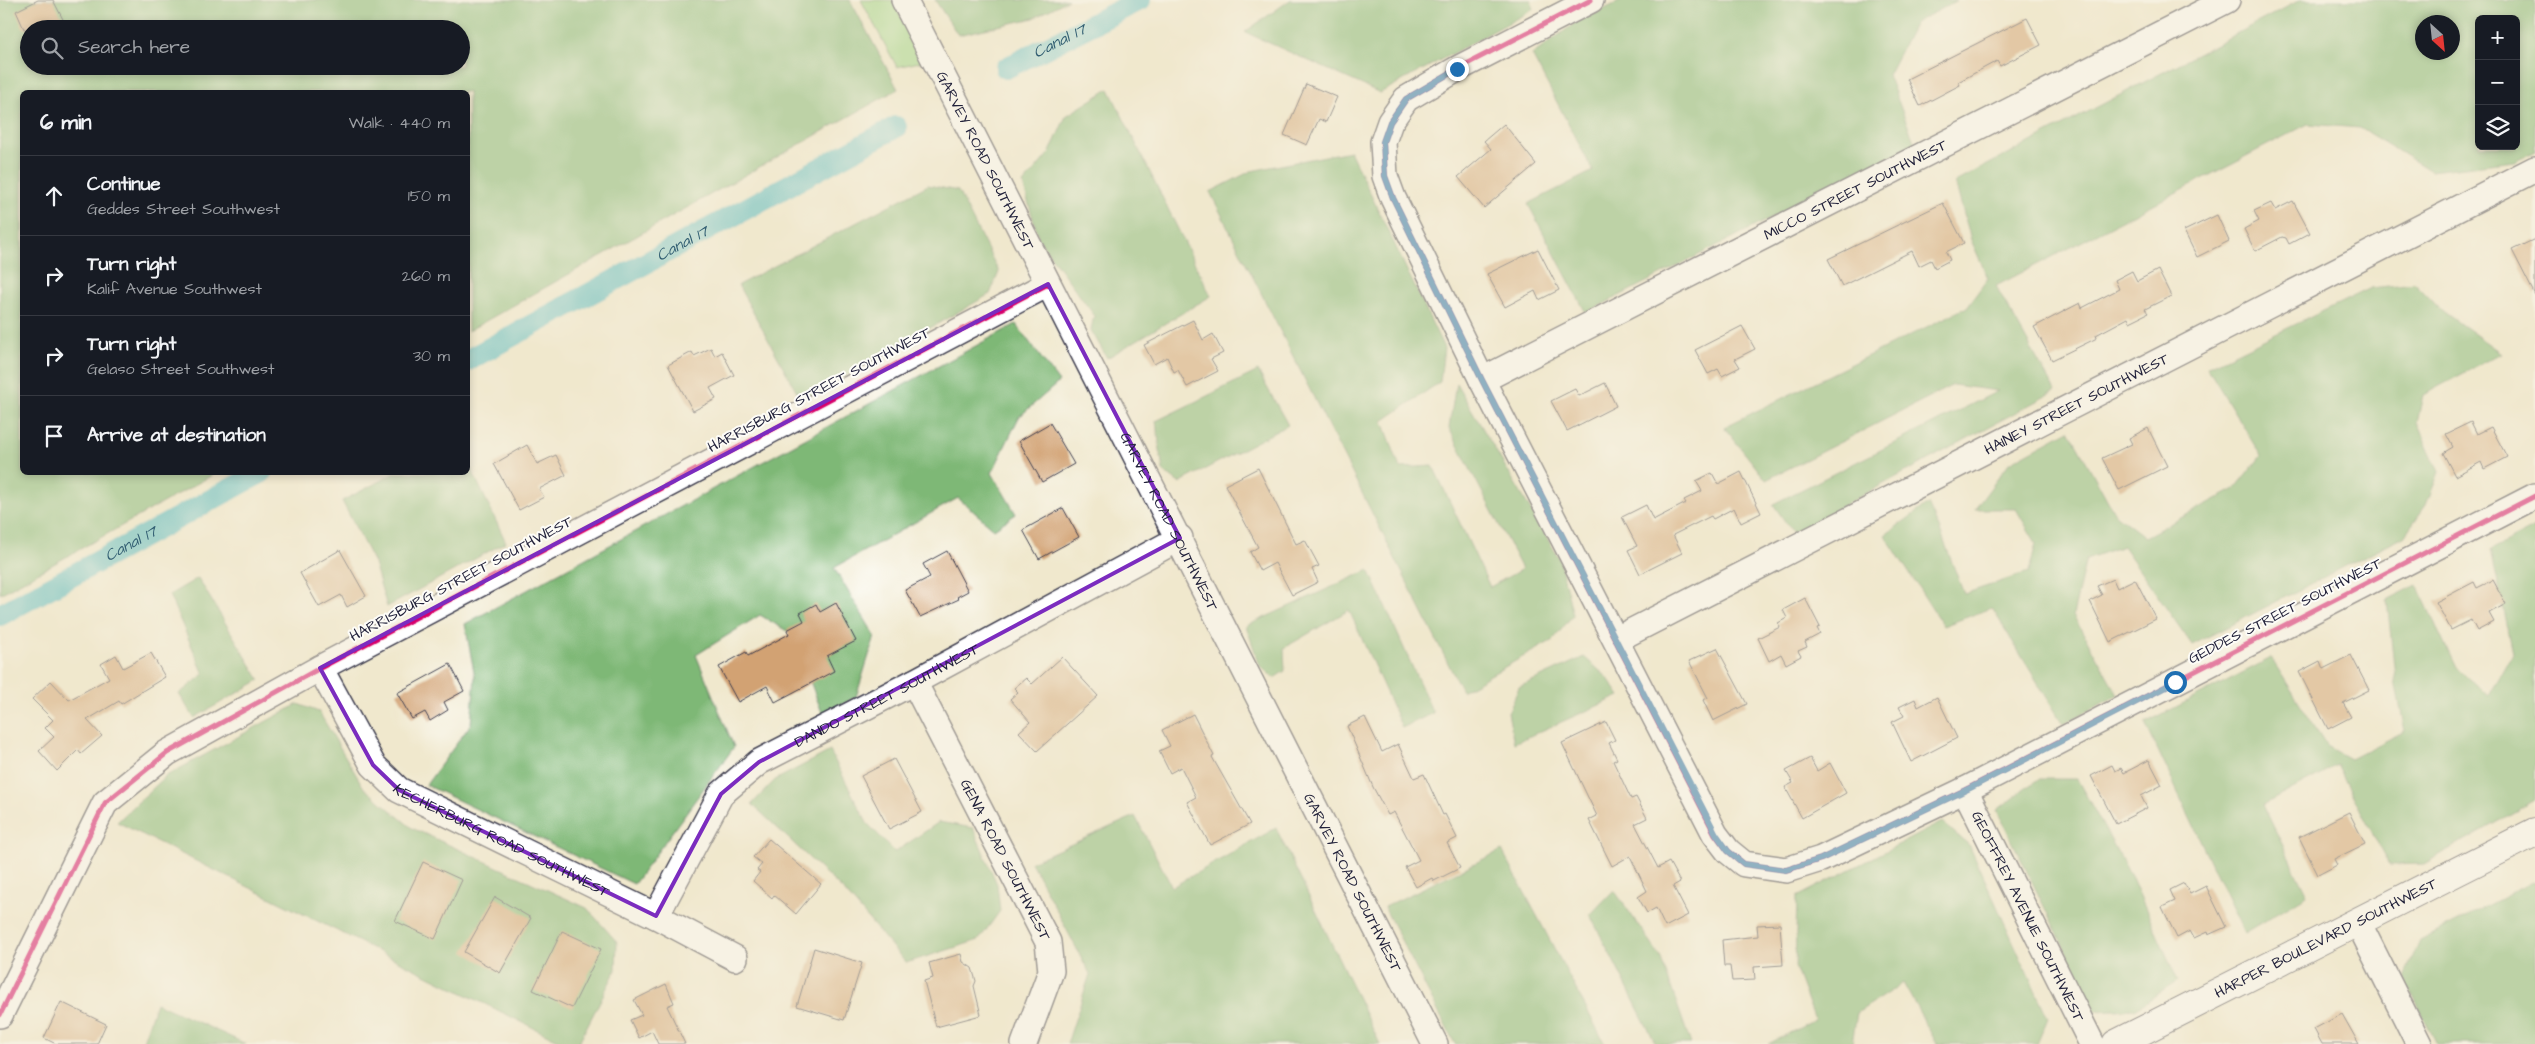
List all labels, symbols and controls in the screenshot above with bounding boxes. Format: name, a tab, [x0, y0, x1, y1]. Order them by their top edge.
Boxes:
north arrow	[2415, 15, 2460, 60]
map controls	[2475, 15, 2520, 150]
button: +	[2475, 15, 2520, 60]
water label: Canal 17	[1029, 17, 1092, 63]
search box	[20, 20, 470, 75]
icon: search	[38, 34, 66, 62]
text: Search here	[78, 34, 190, 61]
route end	[1446, 58, 1469, 81]
button: −	[2475, 60, 2520, 105]
street label: GARVEY ROAD SOUTHWEST	[931, 68, 1040, 254]
button: layers	[2475, 105, 2520, 150]
text: 6 min	[40, 108, 92, 137]
text: Walk · 440 m	[349, 112, 450, 134]
street label: MICCO STREET SOUTHWEST	[1760, 134, 1951, 245]
text: Continue	[87, 171, 161, 198]
icon: ahead	[40, 182, 68, 210]
text: 150 m	[408, 185, 450, 207]
text: Geddes Street Southwest	[87, 198, 280, 220]
water label: Canal 17	[652, 219, 714, 266]
text: Turn right	[87, 251, 176, 278]
icon: right	[40, 262, 68, 290]
text: 260 m	[402, 265, 450, 287]
text: Kalif Avenue Southwest	[87, 278, 262, 300]
street label: HARRISBURG STREET SOUTHWEST	[704, 322, 935, 458]
text: Turn right	[87, 331, 176, 358]
icon: right	[40, 342, 68, 370]
text: 30 m	[413, 345, 450, 367]
street label: HAINEY STREET SOUTHWEST	[1980, 348, 2173, 460]
text: Gelaso Street Southwest	[87, 358, 274, 380]
icon: arrive	[40, 422, 68, 450]
text: Arrive at destination	[87, 422, 266, 449]
street label: GARVEY ROAD SOUTHWEST	[1115, 429, 1224, 615]
street label: HARRISBURG STREET SOUTHWEST	[346, 511, 577, 647]
water label: Canal 17	[101, 519, 163, 567]
street label: GEDDES STREET SOUTHWEST	[2185, 553, 2386, 669]
street label: DANDO STREET SOUTHWEST	[791, 638, 983, 752]
route start	[2164, 671, 2187, 694]
street label: GENA ROAD SOUTHWEST	[955, 775, 1056, 945]
street label: KECHERBURG ROAD SOUTHWEST	[388, 779, 614, 903]
street label: GARVEY ROAD SOUTHWEST	[1299, 790, 1407, 976]
street label: GEOFFREY AVENUE SOUTHWEST	[1967, 807, 2090, 1026]
street label: HARPER BOULEVARD SOUTHWEST	[2211, 872, 2441, 1003]

